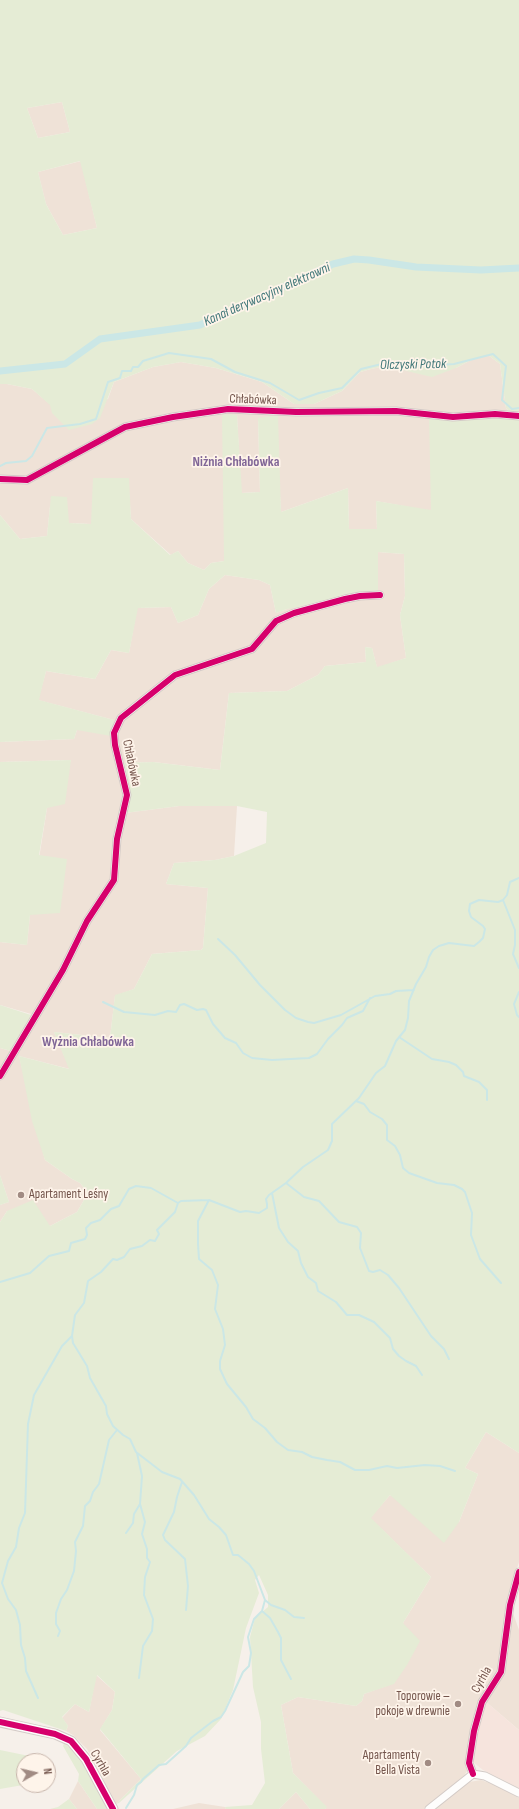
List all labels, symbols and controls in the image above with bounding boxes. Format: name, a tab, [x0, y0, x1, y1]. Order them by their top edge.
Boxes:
water label: Kanał derywacyjny elektrowni	[201, 260, 333, 330]
water label: Olczyski Potok	[380, 356, 446, 374]
street label: Chłabówka	[229, 391, 277, 409]
district label: Niżnia Chłabówka	[193, 454, 279, 470]
street label: Chłabówka	[118, 738, 144, 788]
district label: Wyżnia Chłabówka	[42, 1034, 134, 1050]
place label: Apartament Leśny	[29, 1187, 108, 1203]
marker: Apartament Leśny	[16, 1190, 26, 1200]
street label: Cyrhla	[468, 1664, 496, 1696]
place label: Toporowie – pokoje w drewnie	[375, 1689, 450, 1720]
marker: Toporowie – pokoje w drewnie	[453, 1699, 463, 1709]
street label: Cyrhla	[86, 1747, 114, 1779]
place label: Apartamenty Bella Vista	[363, 1748, 420, 1779]
north arrow	[16, 1753, 56, 1793]
marker: Apartamenty Bella Vista	[423, 1758, 433, 1768]
text: N	[41, 1768, 54, 1775]

